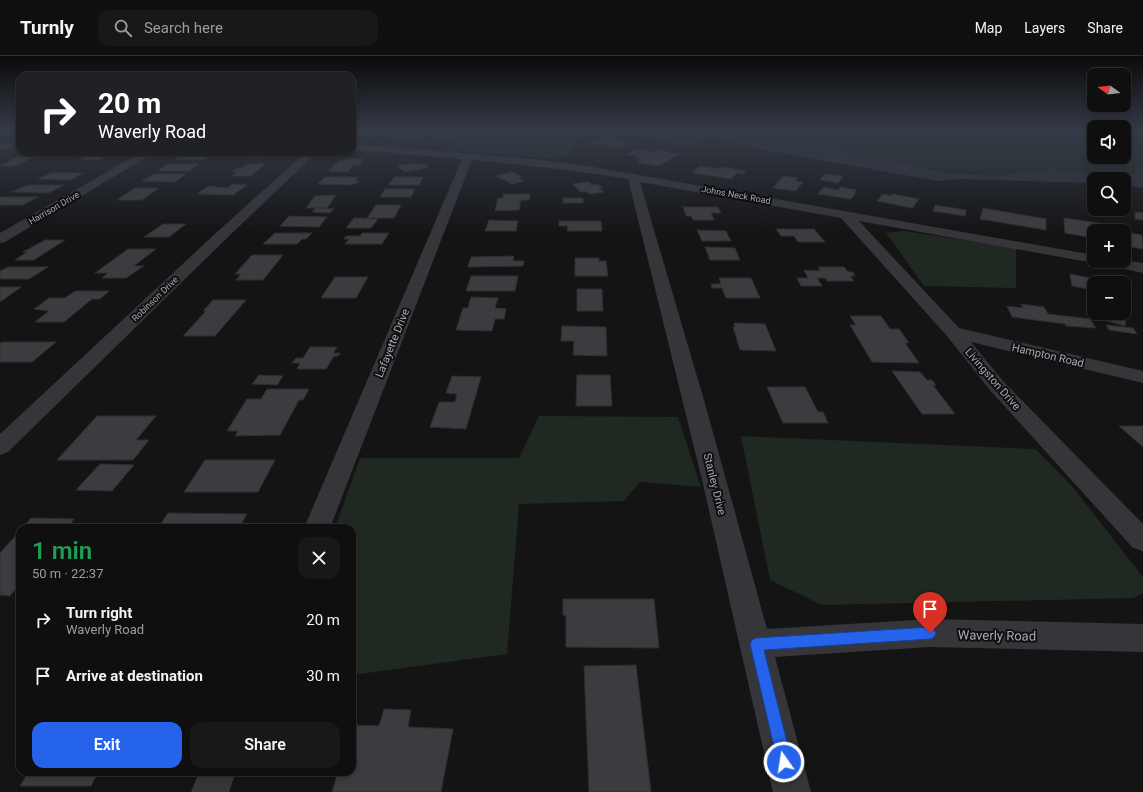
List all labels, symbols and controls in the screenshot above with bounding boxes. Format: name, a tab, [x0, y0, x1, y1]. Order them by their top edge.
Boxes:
search box	[98, 10, 378, 46]
text: Turnly	[20, 16, 74, 39]
icon: search	[112, 17, 134, 39]
text: Search here	[144, 19, 223, 37]
text: Map	[975, 20, 1002, 36]
text: Layers	[1024, 20, 1065, 36]
text: Share	[1087, 20, 1123, 36]
north arrow	[1087, 68, 1131, 112]
map controls	[1087, 68, 1131, 320]
text: 20 m	[98, 87, 161, 120]
icon: right	[32, 88, 84, 140]
button: sound	[1087, 120, 1131, 164]
text: Waverly Road	[98, 121, 206, 142]
button: search	[1087, 172, 1131, 216]
street label: Johns Neck Road	[701, 184, 771, 206]
street label: Harrison Drive	[27, 189, 81, 227]
button: +	[1087, 224, 1131, 268]
street label: Robinson Drive	[130, 274, 180, 323]
button: −	[1087, 276, 1131, 320]
street label: Lafayette Drive	[373, 307, 412, 380]
street label: Hampton Road	[1011, 341, 1085, 370]
street label: Livingston Drive	[962, 346, 1023, 413]
street label: Stanley Drive	[701, 452, 729, 517]
text: 1 min	[32, 537, 92, 565]
button: close	[298, 537, 340, 579]
text: 50 m · 22:37	[32, 566, 103, 581]
pin	[913, 592, 947, 633]
icon: arrive	[919, 598, 941, 620]
text: Turn right	[66, 604, 132, 622]
icon: right	[32, 609, 54, 631]
text: 20 m	[306, 611, 340, 629]
text: Waverly Road	[66, 622, 144, 637]
street label: Waverly Road	[958, 627, 1036, 644]
icon: arrive	[32, 665, 54, 687]
text: Arrive at destination	[66, 667, 203, 685]
text: 30 m	[306, 667, 340, 685]
button: Exit	[32, 722, 182, 768]
button: Share	[190, 722, 340, 768]
position arrow	[763, 741, 805, 783]

